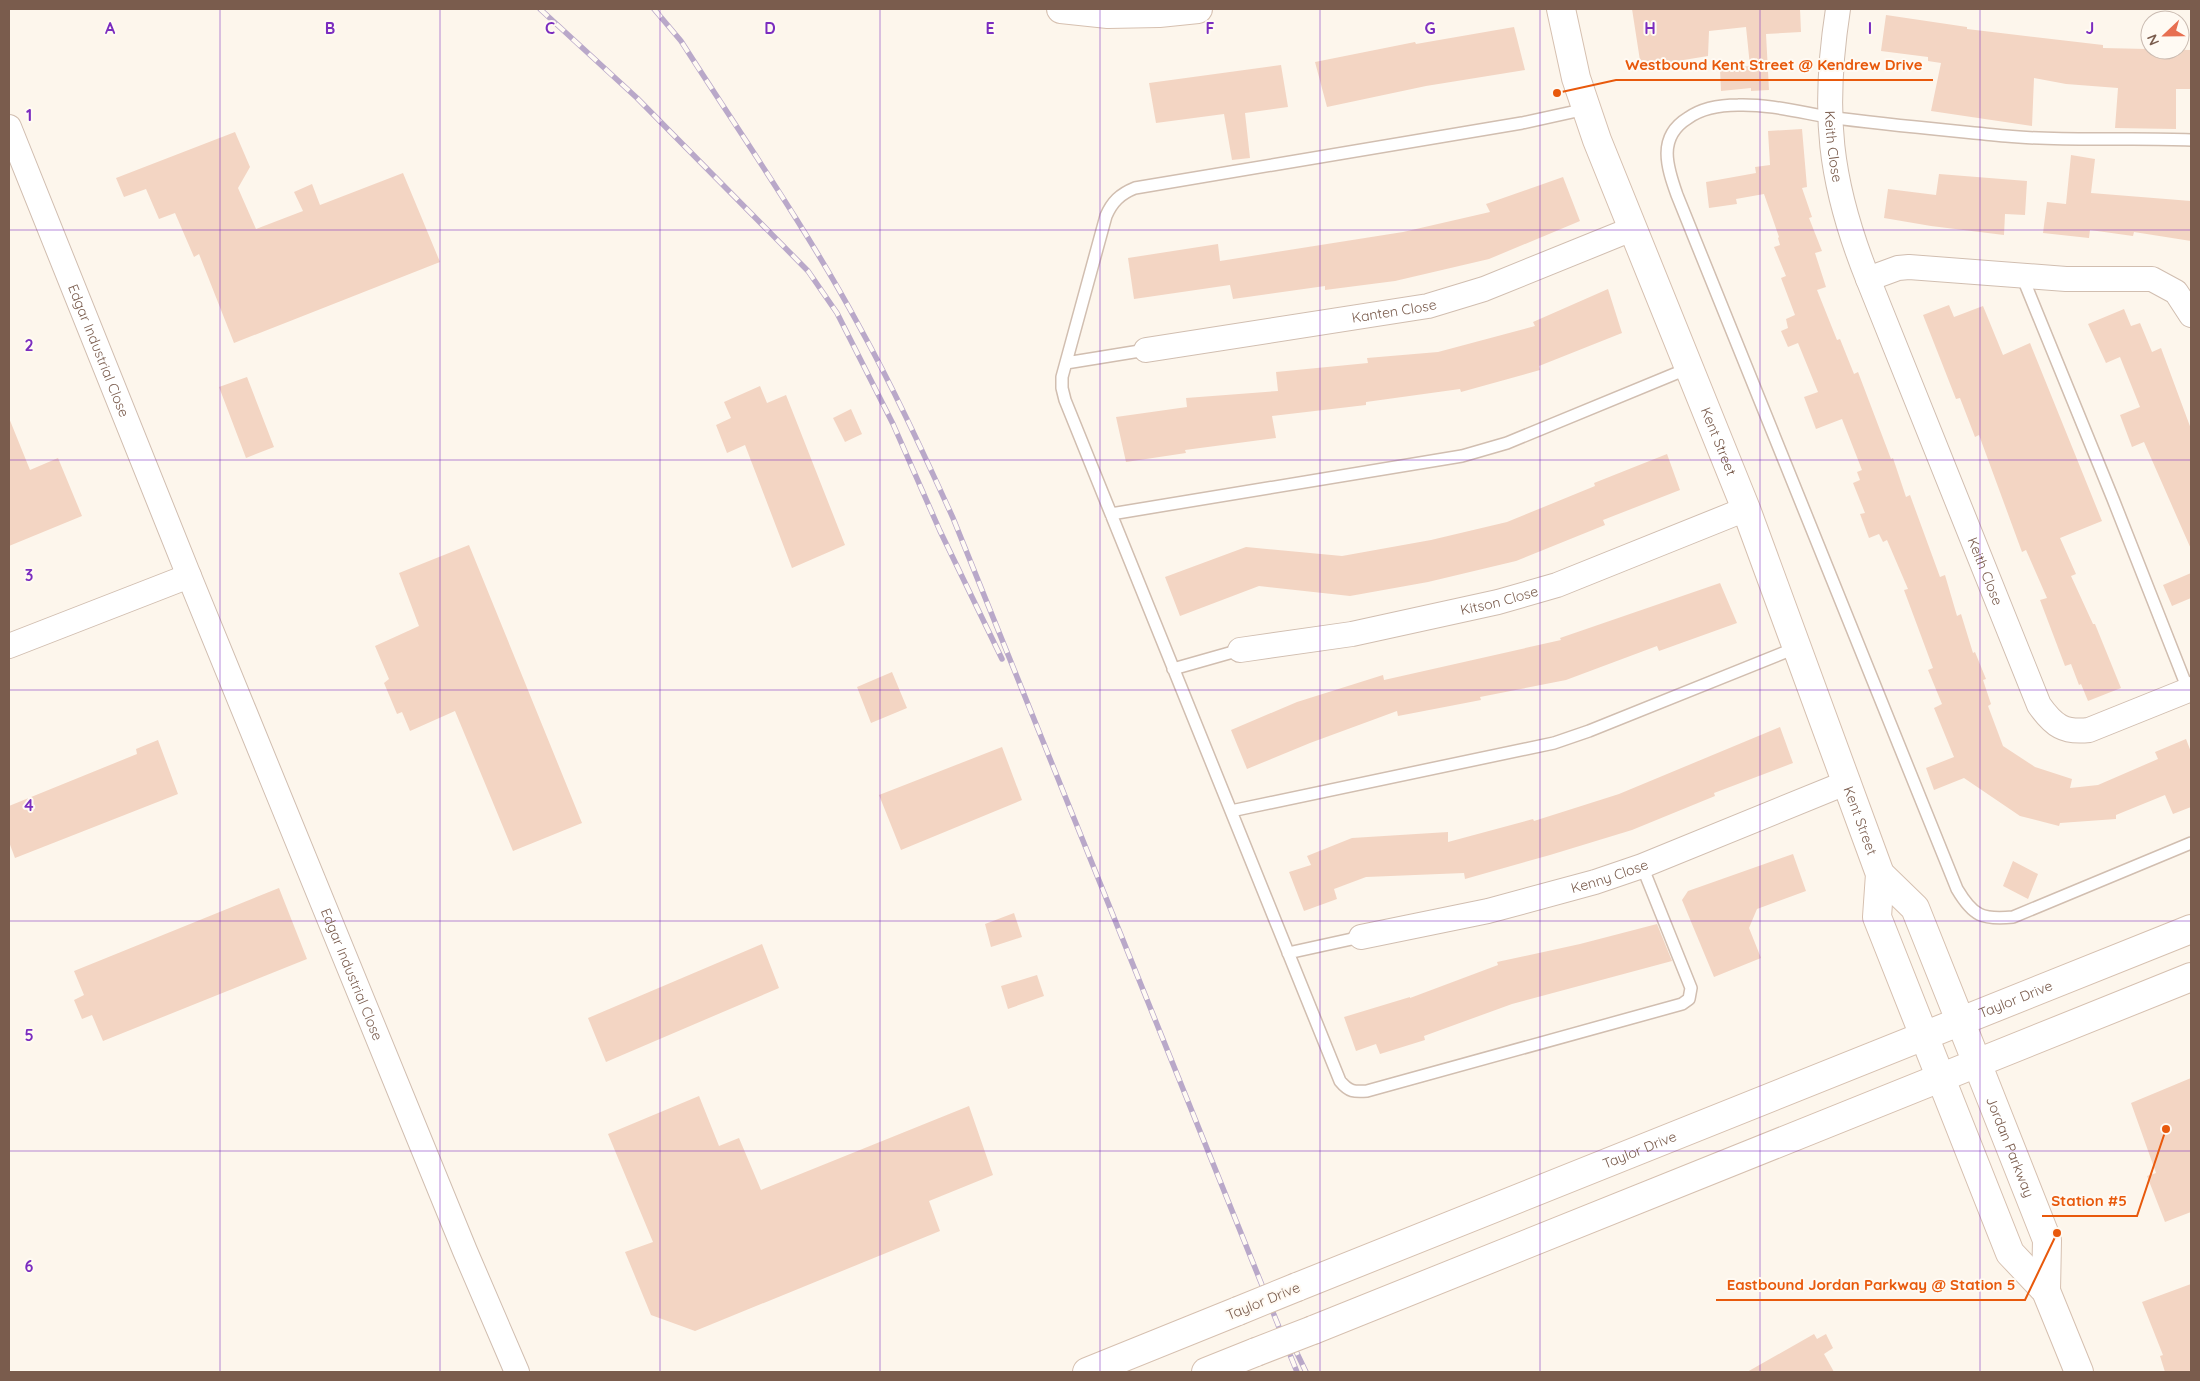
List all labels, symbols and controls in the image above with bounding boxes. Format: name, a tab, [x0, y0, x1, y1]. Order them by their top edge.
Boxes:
north arrow	[2140, 10, 2190, 60]
text: A	[105, 18, 116, 38]
text: B	[325, 18, 335, 38]
text: C	[545, 18, 555, 38]
text: D	[764, 18, 776, 38]
text: E	[985, 18, 995, 38]
text: F	[1206, 18, 1215, 38]
text: G	[1424, 18, 1436, 38]
text: H	[1644, 18, 1656, 38]
text: I	[1868, 18, 1872, 38]
text: J	[2086, 18, 2094, 38]
text: N	[2143, 32, 2163, 48]
callout: Westbound Kent Street @ Kendrew Drive	[1616, 50, 1933, 80]
text: Westbound Kent Street @ Kendrew Drive	[1625, 55, 1923, 74]
text: 1	[26, 105, 32, 125]
street label: Keith Close	[1821, 110, 1847, 184]
street label: Edgar Industrial Close	[64, 282, 133, 420]
street label: Kanten Close	[1350, 295, 1439, 327]
text: 2	[24, 335, 34, 355]
street label: Kent Street	[1697, 405, 1741, 478]
street label: Keith Close	[1964, 534, 2007, 608]
text: 3	[25, 565, 33, 585]
street label: Kitson Close	[1459, 582, 1540, 619]
street label: Kent Street	[1840, 784, 1881, 858]
text: 4	[24, 795, 34, 815]
street label: Kenny Close	[1569, 855, 1651, 897]
street label: Edgar Industrial Close	[317, 905, 387, 1043]
street label: Taylor Drive	[1976, 976, 2055, 1022]
text: 5	[24, 1025, 34, 1045]
street label: Jordan Parkway	[1982, 1094, 2038, 1200]
street label: Taylor Drive	[1600, 1127, 1679, 1173]
callout: Station #5	[2042, 1186, 2137, 1216]
text: Station #5	[2051, 1191, 2127, 1210]
text: 6	[25, 1256, 34, 1276]
callout: Eastbound Jordan Parkway @ Station 5	[1716, 1270, 2025, 1300]
text: Eastbound Jordan Parkway @ Station 5	[1727, 1275, 2015, 1294]
street label: Taylor Drive	[1223, 1278, 1303, 1324]

